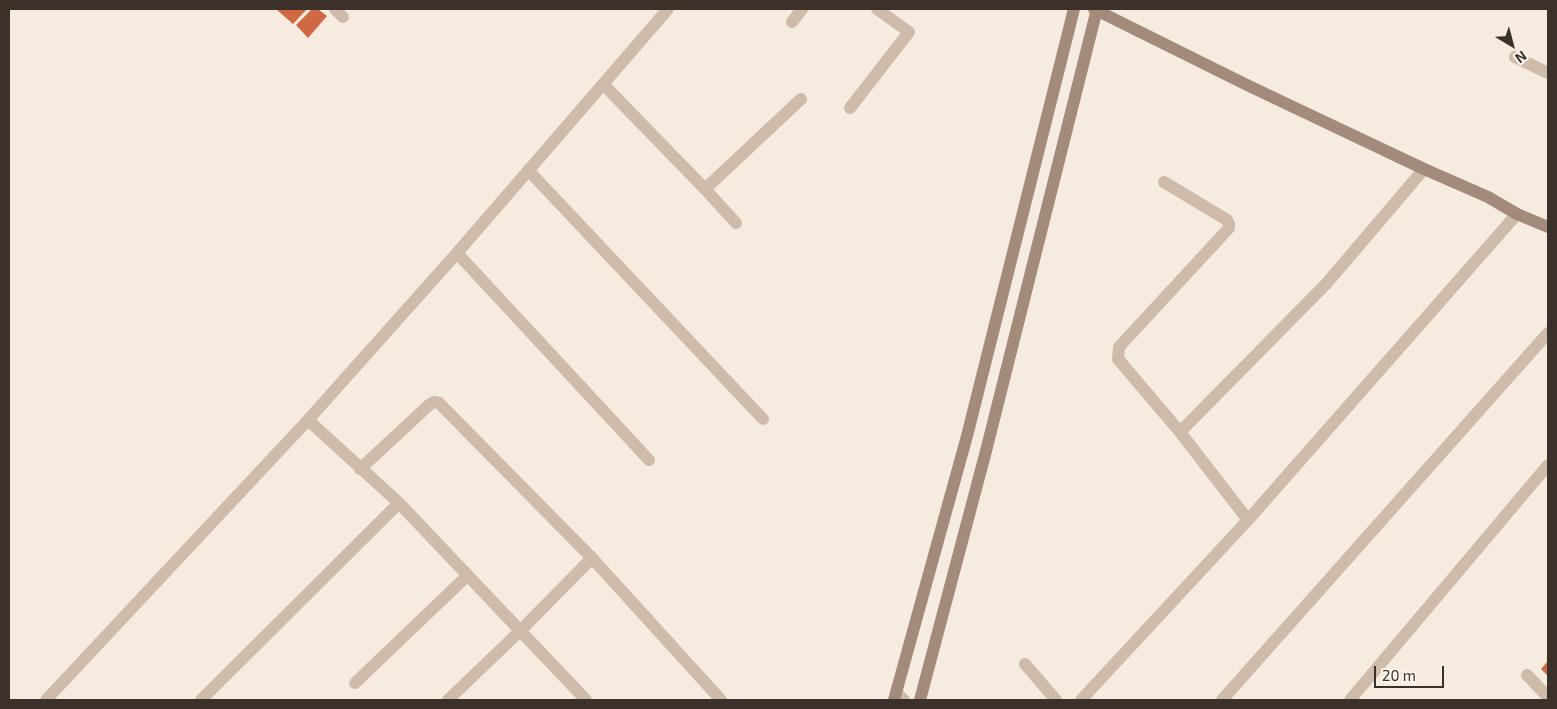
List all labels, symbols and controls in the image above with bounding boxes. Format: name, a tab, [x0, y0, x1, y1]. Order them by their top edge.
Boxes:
north arrow	[1487, 20, 1537, 70]
text: N	[1512, 48, 1530, 67]
scale bar	[1377, 656, 1447, 688]
text: 20 m	[1382, 666, 1416, 684]

